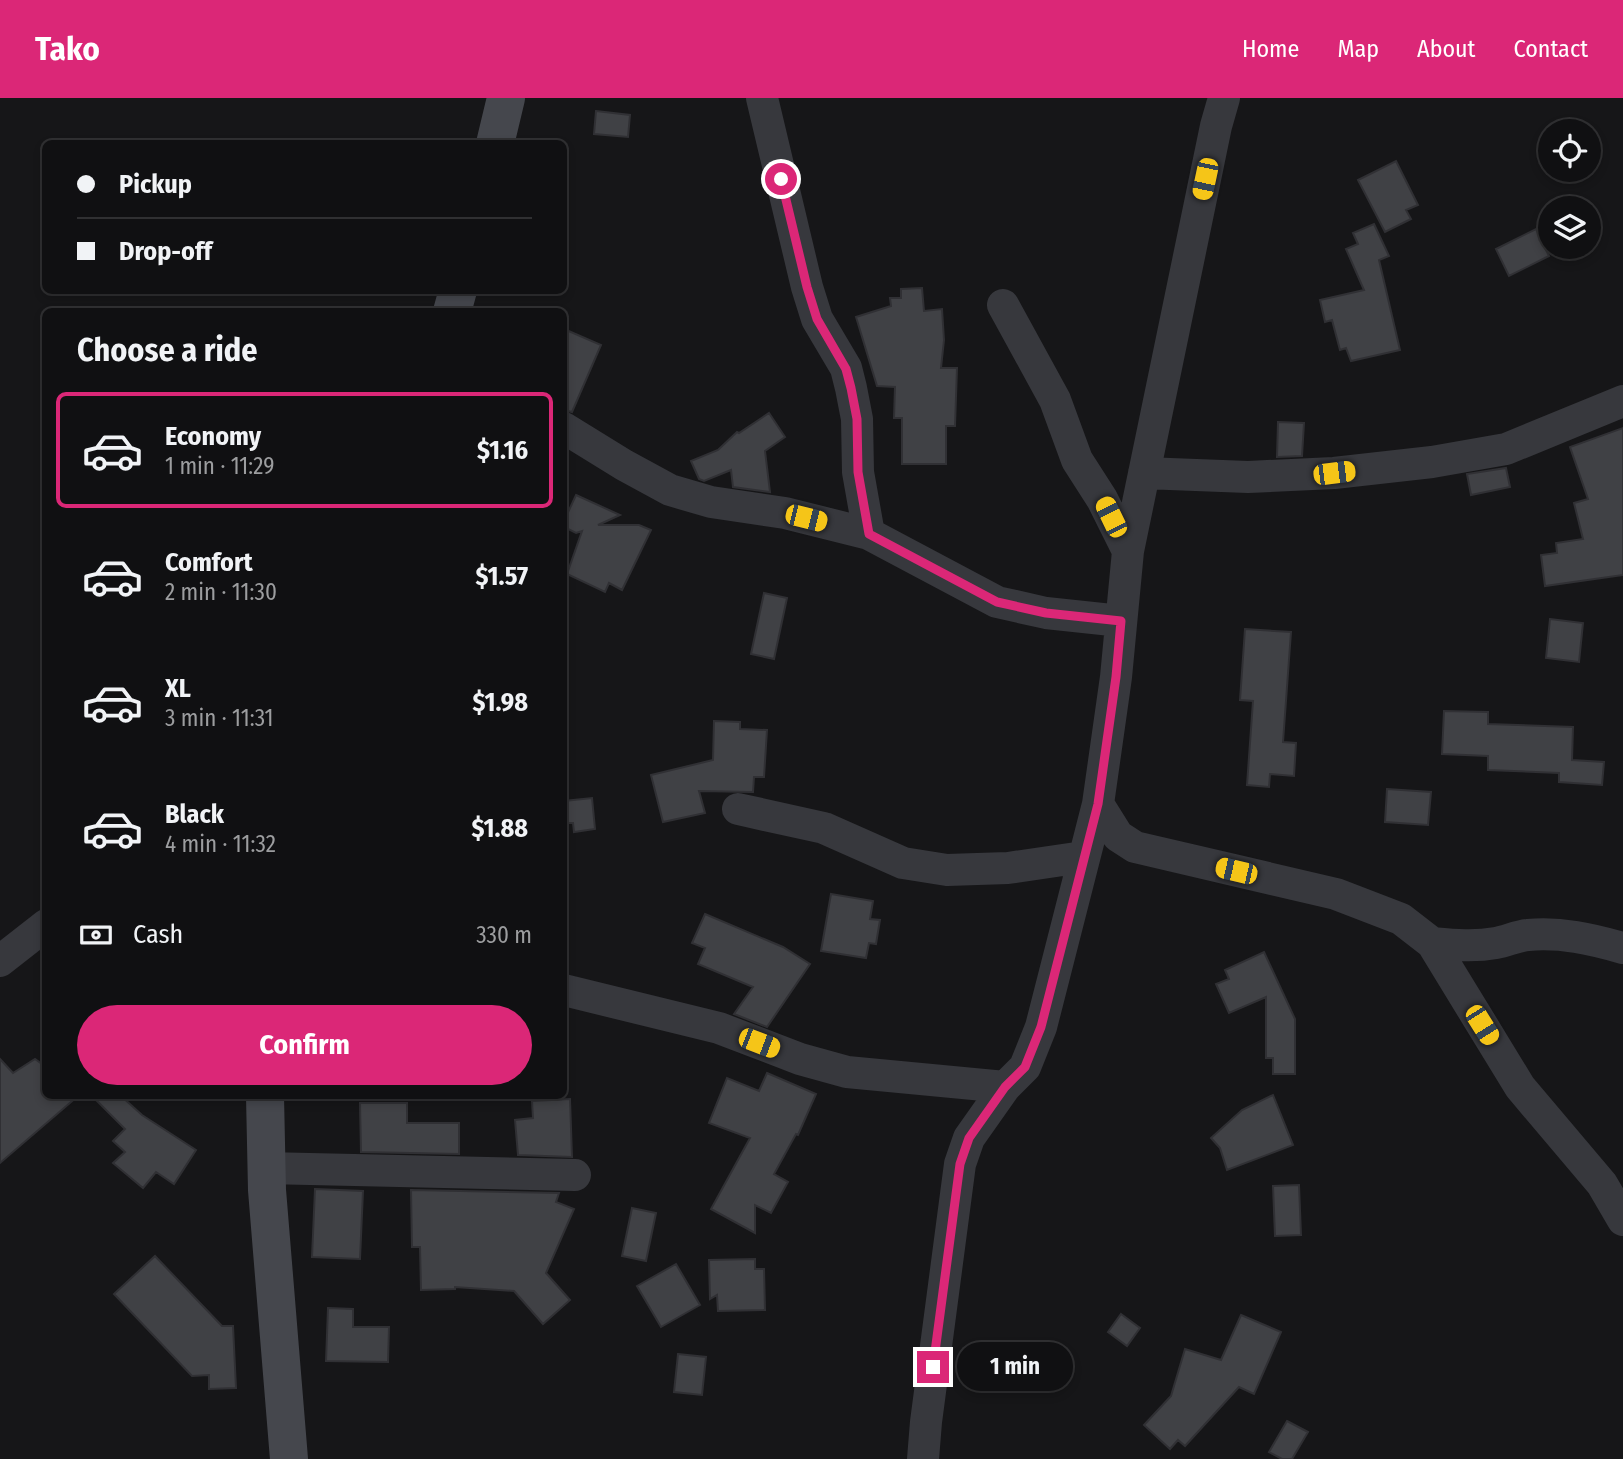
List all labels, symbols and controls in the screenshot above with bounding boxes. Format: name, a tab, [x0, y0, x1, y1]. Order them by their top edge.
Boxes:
text: Tako	[35, 29, 100, 69]
text: Home	[1242, 35, 1299, 63]
text: Map	[1337, 35, 1379, 63]
text: About	[1417, 35, 1475, 63]
text: Contact	[1513, 35, 1588, 63]
map controls	[1538, 119, 1601, 259]
button: locate	[1538, 119, 1601, 182]
car	[1191, 156, 1220, 202]
route start	[765, 163, 797, 195]
text: Pickup	[119, 169, 192, 200]
button: layers	[1538, 196, 1601, 259]
text: Drop-off	[119, 236, 212, 267]
text: Choose a ride	[77, 331, 258, 369]
icon: car	[81, 419, 144, 482]
text: Economy	[165, 421, 261, 452]
text: $1.16	[477, 435, 528, 466]
text: 1 min · 11:29	[165, 452, 274, 480]
car	[1312, 460, 1357, 486]
car	[1093, 494, 1130, 540]
car	[784, 503, 829, 533]
icon: car	[81, 545, 144, 608]
text: Comfort	[165, 547, 253, 578]
text: $1.57	[476, 561, 528, 592]
text: 2 min · 11:30	[165, 578, 277, 606]
icon: car	[81, 671, 144, 734]
text: XL	[165, 673, 191, 704]
text: $1.98	[472, 687, 528, 718]
text: 3 min · 11:31	[165, 704, 274, 732]
icon: car	[81, 797, 144, 860]
text: Black	[165, 799, 224, 830]
text: $1.88	[472, 813, 528, 844]
text: 4 min · 11:32	[165, 830, 276, 858]
car	[1214, 856, 1259, 886]
icon: cash	[77, 916, 115, 954]
text: Cash	[133, 919, 183, 950]
text: 330 m	[476, 921, 532, 949]
car	[1462, 1002, 1503, 1048]
button: Confirm	[77, 1005, 532, 1085]
car	[736, 1026, 783, 1060]
callout: 1 min	[958, 1342, 1073, 1392]
route end	[917, 1351, 949, 1383]
text: 1 min	[990, 1352, 1040, 1380]

